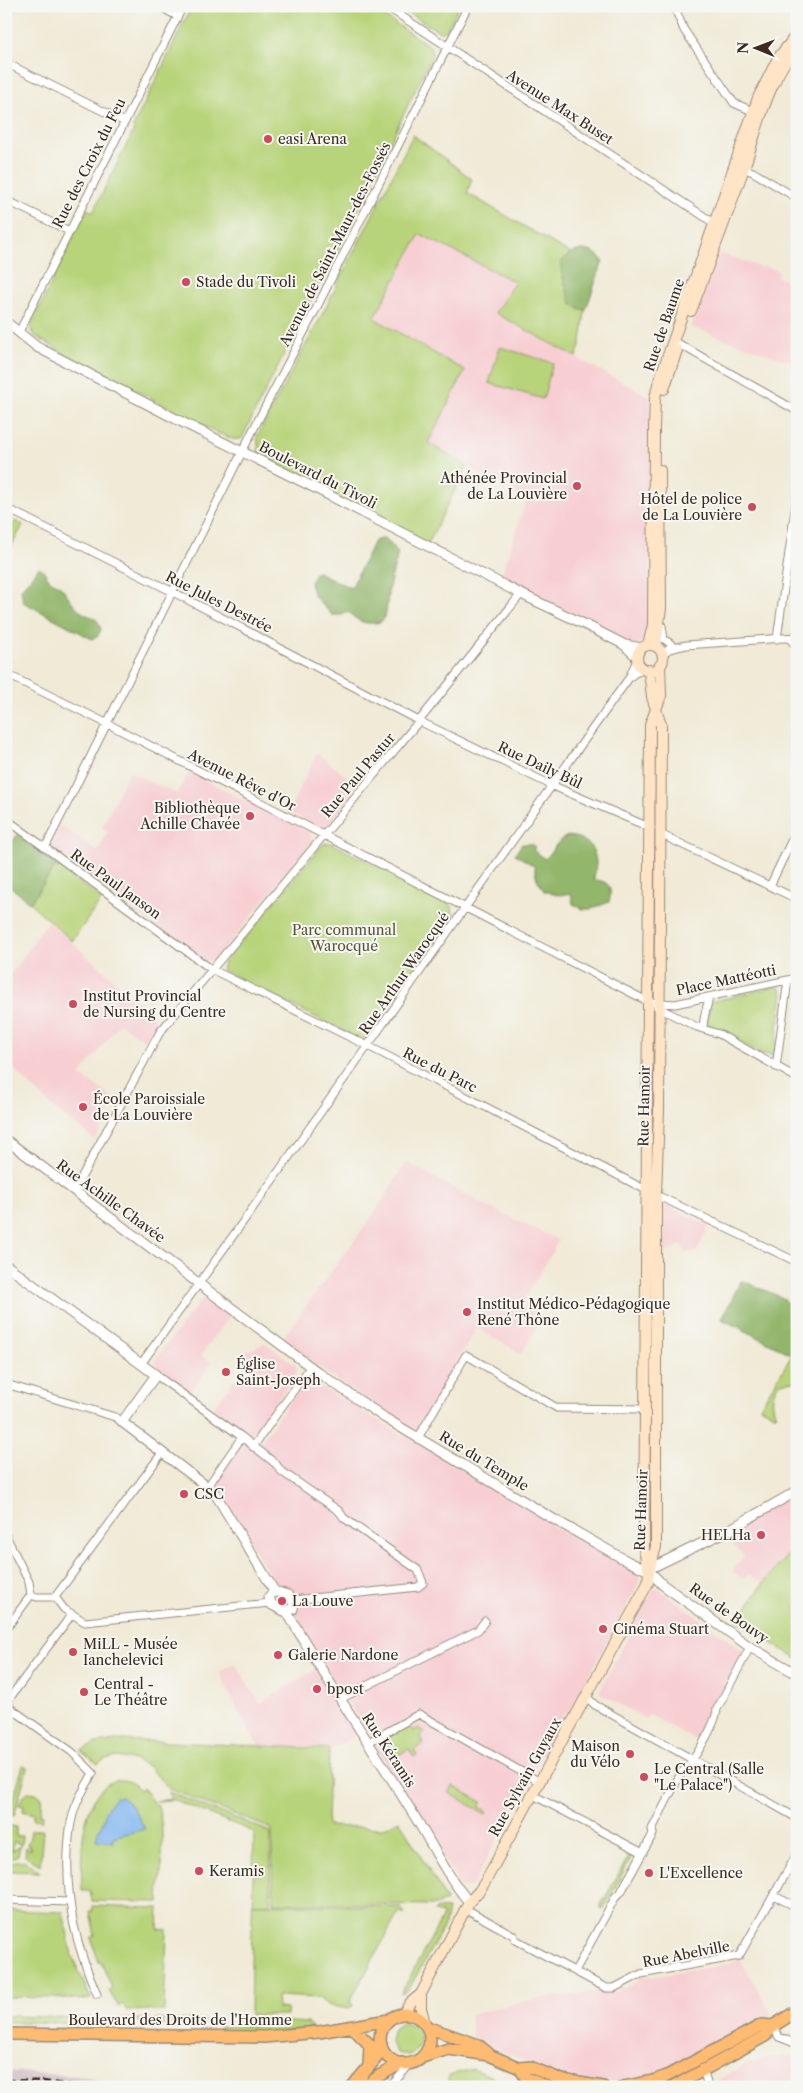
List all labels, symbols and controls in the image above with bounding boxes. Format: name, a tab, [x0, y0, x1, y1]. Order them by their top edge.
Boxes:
north arrow	[730, 22, 780, 72]
text: N	[734, 42, 752, 54]
street label: Avenue Max Buset	[502, 65, 617, 148]
street label: Rue des Croix du Feu	[48, 95, 130, 231]
place label: easi Arena	[278, 130, 347, 148]
marker: easi Arena	[262, 133, 274, 145]
street label: Avenue de Saint-Maur-des-Fossés	[275, 139, 395, 350]
place label: Stade du Tivoli	[196, 273, 296, 291]
marker: Stade du Tivoli	[180, 276, 192, 288]
street label: Rue de Baume	[640, 276, 688, 374]
street label: Boulevard du Tivoli	[256, 437, 380, 513]
place label: Athénée Provincial de La Louvière	[439, 469, 567, 503]
marker: Athénée Provincial de La Louvière	[571, 480, 583, 492]
place label: Hôtel de police de La Louvière	[640, 490, 742, 524]
marker: Hôtel de police de La Louvière	[746, 501, 758, 513]
street label: Rue Jules Destrée	[163, 567, 275, 637]
street label: Rue Paul Pastur	[317, 729, 399, 821]
street label: Rue Daily Bûl	[495, 738, 585, 792]
street label: Avenue Rêve d'Or	[184, 744, 299, 815]
place label: Bibliothèque Achille Chavée	[139, 799, 240, 833]
marker: Bibliothèque Achille Chavée	[244, 810, 256, 822]
street label: Rue Paul Janson	[67, 845, 165, 923]
street label: Rue Arthur Warocqué	[355, 908, 453, 1038]
park label: Parc communal Warocqué	[292, 921, 396, 955]
street label: Place Mattéotti	[674, 961, 778, 999]
place label: Institut Provincial de Nursing du Centre	[83, 987, 226, 1021]
marker: Institut Provincial de Nursing du Centre	[67, 998, 79, 1010]
street label: Rue du Parc	[400, 1044, 480, 1096]
street label: Rue Hamoir	[634, 1065, 654, 1147]
place label: École Paroissiale de La Louvière	[93, 1090, 205, 1124]
marker: École Paroissiale de La Louvière	[77, 1101, 89, 1113]
street label: Rue Achille Chavée	[53, 1156, 169, 1246]
place label: Institut Médico-Pédagogique René Thône	[477, 1295, 670, 1329]
marker: Institut Médico-Pédagogique René Thône	[461, 1306, 473, 1318]
place label: Église Saint-Joseph	[236, 1355, 321, 1389]
marker: Église Saint-Joseph	[220, 1366, 232, 1378]
street label: Rue du Temple	[436, 1427, 532, 1495]
street label: Rue Hamoir	[631, 1469, 651, 1551]
place label: CSC	[194, 1485, 224, 1503]
marker: CSC	[178, 1488, 190, 1500]
place label: HELHa	[701, 1526, 752, 1544]
marker: HELHa	[755, 1529, 767, 1541]
street label: Rue de Bouvy	[686, 1579, 772, 1647]
place label: La Louve	[292, 1592, 354, 1610]
marker: La Louve	[276, 1595, 288, 1607]
place label: Cinéma Stuart	[613, 1620, 709, 1638]
marker: Cinéma Stuart	[597, 1623, 609, 1635]
place label: MiLL - Musée Ianchelevici	[83, 1635, 178, 1669]
marker: MiLL - Musée Ianchelevici	[67, 1646, 79, 1658]
place label: Galerie Nardone	[288, 1646, 399, 1664]
marker: Galerie Nardone	[272, 1649, 284, 1661]
place label: Central - Le Théâtre	[94, 1675, 168, 1709]
place label: bpost	[327, 1680, 364, 1698]
marker: bpost	[311, 1683, 323, 1695]
marker: Central - Le Théâtre	[78, 1686, 90, 1698]
street label: Rue Kéramis	[358, 1709, 420, 1791]
street label: Rue Sylvain Guyaux	[485, 1714, 566, 1840]
place label: Maison du Vélo	[570, 1737, 620, 1771]
marker: Maison du Vélo	[624, 1748, 636, 1760]
place label: Le Central (Salle "Le Palace")	[654, 1760, 764, 1794]
marker: Le Central (Salle "Le Palace")	[638, 1771, 650, 1783]
place label: Keramis	[209, 1862, 264, 1880]
place label: L'Excellence	[659, 1864, 743, 1882]
marker: Keramis	[193, 1865, 205, 1877]
marker: L'Excellence	[643, 1867, 655, 1879]
street label: Rue Abelville	[641, 1937, 731, 1971]
street label: Boulevard des Droits de l'Homme	[68, 2011, 292, 2029]

